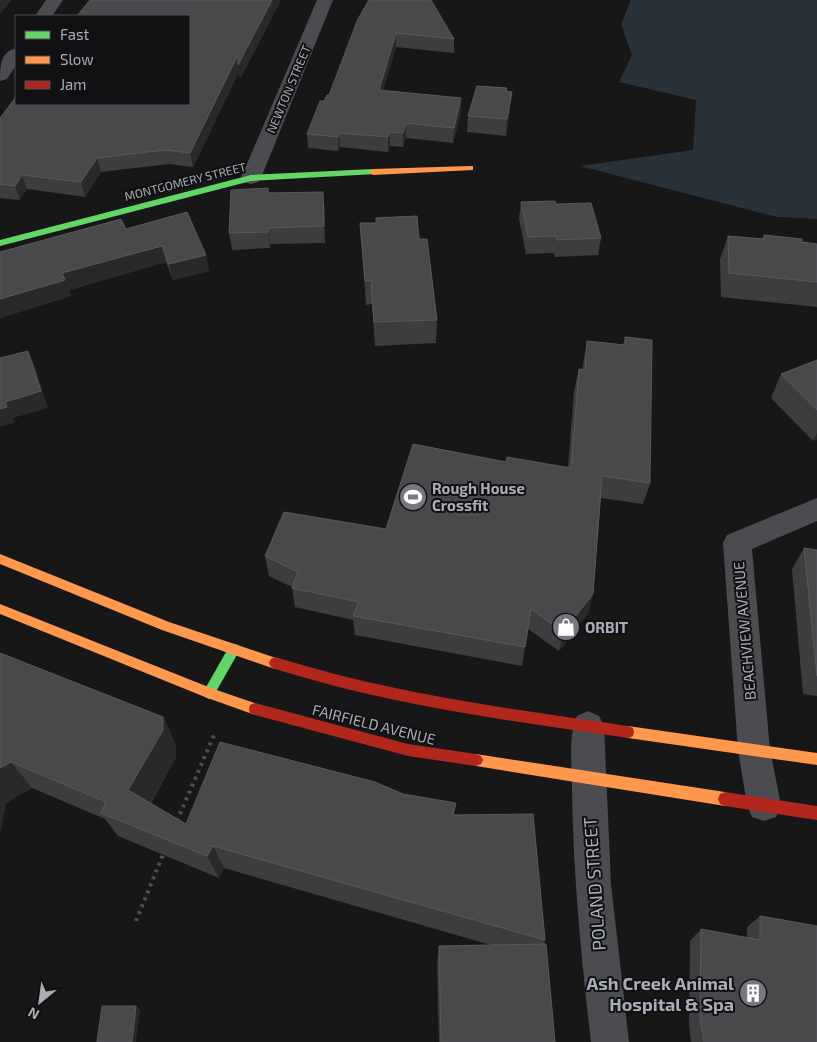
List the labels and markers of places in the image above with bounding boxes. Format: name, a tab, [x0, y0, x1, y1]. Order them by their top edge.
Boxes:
place label: Rough House Crossfit	[432, 479, 525, 514]
sports icon: Rough House Crossfit	[398, 482, 428, 512]
shop icon: ORBIT	[551, 612, 581, 642]
place label: ORBIT	[585, 618, 628, 636]
place label: Ash Creek Animal Hospital & Spa	[587, 972, 734, 1015]
building icon: Ash Creek Animal Hospital & Spa	[738, 978, 768, 1008]

